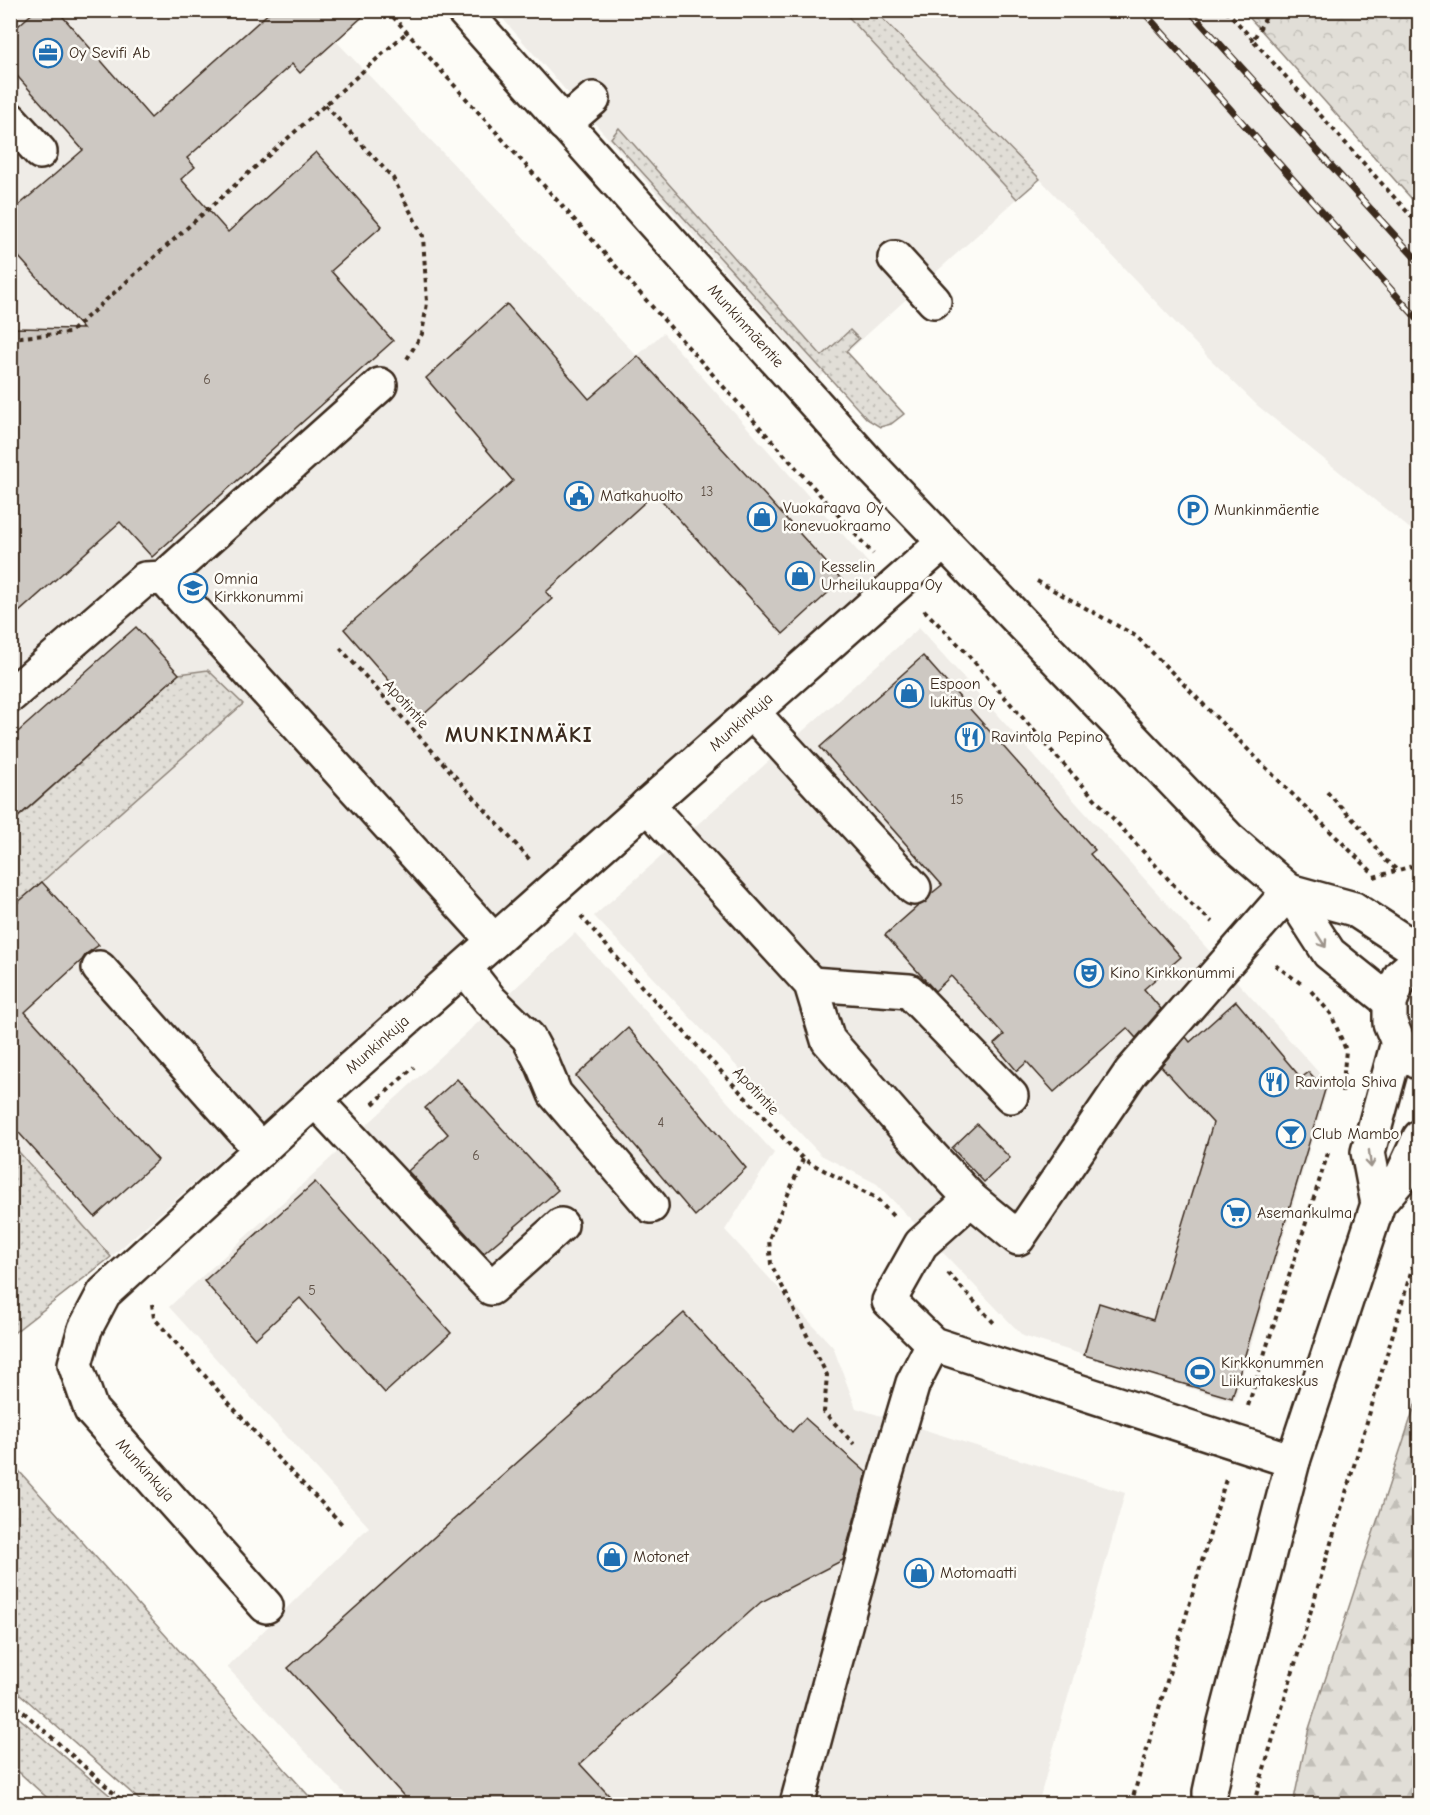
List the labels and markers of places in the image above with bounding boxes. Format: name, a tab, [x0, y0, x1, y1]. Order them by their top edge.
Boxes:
office icon: Oy Sevifi Ab	[32, 37, 64, 69]
place label: Oy Sevifi Ab	[69, 44, 150, 62]
public building icon: Matkahuolto	[563, 480, 595, 512]
place label: Matkahuolto	[600, 487, 683, 505]
parking icon: Munkinmäentie	[1177, 494, 1209, 526]
place label: Vuokaraava Oy konevuokraamo	[783, 499, 891, 535]
shop icon: Vuokaraava Oy konevuokraamo	[746, 501, 778, 533]
place label: Munkinmäentie	[1214, 501, 1319, 519]
place label: Kesselin Urheilukauppa Oy	[821, 558, 943, 594]
shop icon: Kesselin Urheilukauppa Oy	[784, 560, 816, 592]
place label: Omnia Kirkkonummi	[214, 570, 304, 606]
school or university icon: Omnia Kirkkonummi	[177, 572, 209, 604]
place label: Espoon lukitus Oy	[930, 675, 996, 711]
shop icon: Espoon lukitus Oy	[893, 677, 925, 709]
restaurant icon: Ravintola Pepino	[954, 721, 986, 753]
place label: Ravintola Pepino	[991, 728, 1103, 746]
theatre icon: Kino Kirkkonummi	[1073, 957, 1105, 989]
place label: Kino Kirkkonummi	[1110, 964, 1235, 982]
restaurant icon: Ravintola Shiva	[1258, 1066, 1290, 1098]
place label: Ravintola Shiva	[1295, 1073, 1397, 1091]
bar icon: Club Mambo	[1275, 1118, 1307, 1150]
place label: Club Mambo	[1312, 1125, 1399, 1143]
supermarket icon: Asemankulma	[1220, 1197, 1252, 1229]
place label: Asemankulma	[1257, 1204, 1352, 1222]
place label: Kirkkonummen Liikuntakeskus	[1221, 1354, 1324, 1390]
sports icon: Kirkkonummen Liikuntakeskus	[1184, 1356, 1216, 1388]
shop icon: Motonet	[596, 1541, 628, 1573]
place label: Motonet	[633, 1548, 689, 1566]
shop icon: Motomaatti	[903, 1557, 935, 1589]
place label: Motomaatti	[940, 1564, 1017, 1582]

